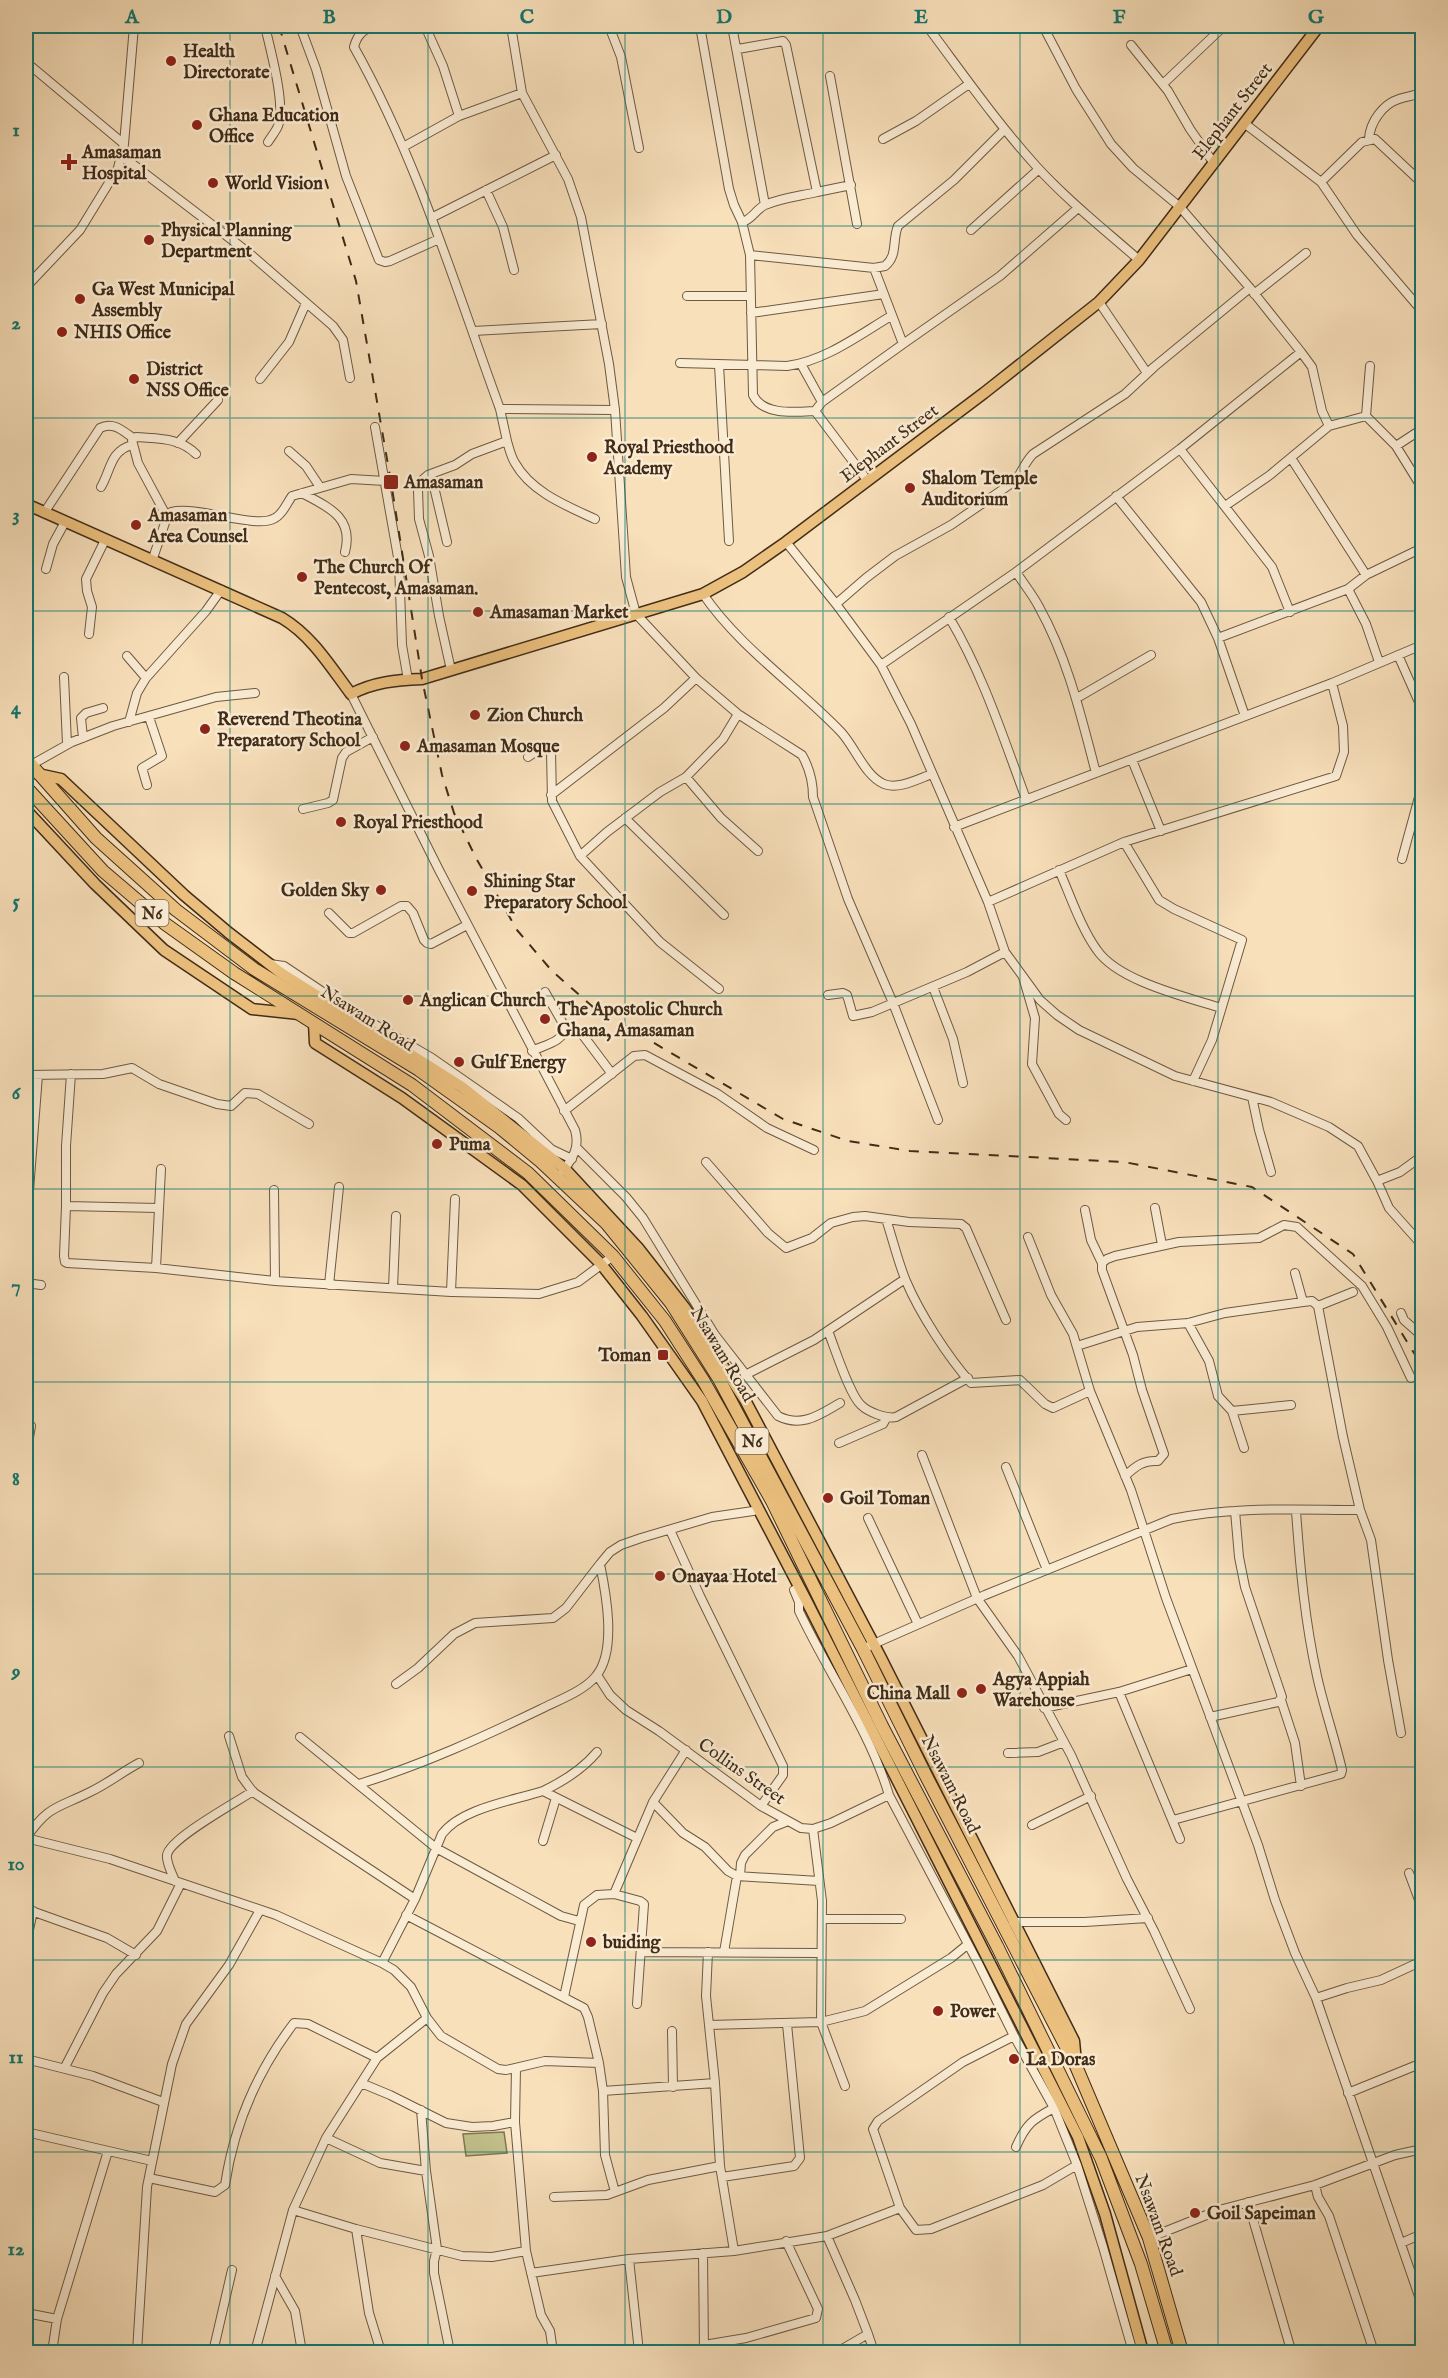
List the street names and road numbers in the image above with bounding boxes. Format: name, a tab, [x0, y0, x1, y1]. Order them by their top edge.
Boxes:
street label: Elephant Street	[1188, 59, 1278, 165]
street label: Elephant Street	[836, 400, 944, 489]
road number: N6	[136, 900, 168, 926]
street label: Nsawam Road	[316, 981, 419, 1058]
street label: Nsawam Road	[684, 1303, 759, 1407]
road number: N6	[736, 1428, 768, 1454]
street label: Nsawam Road	[915, 1732, 984, 1838]
street label: Collins Street	[693, 1734, 789, 1811]
street label: Nsawam Road	[1128, 2171, 1187, 2280]

